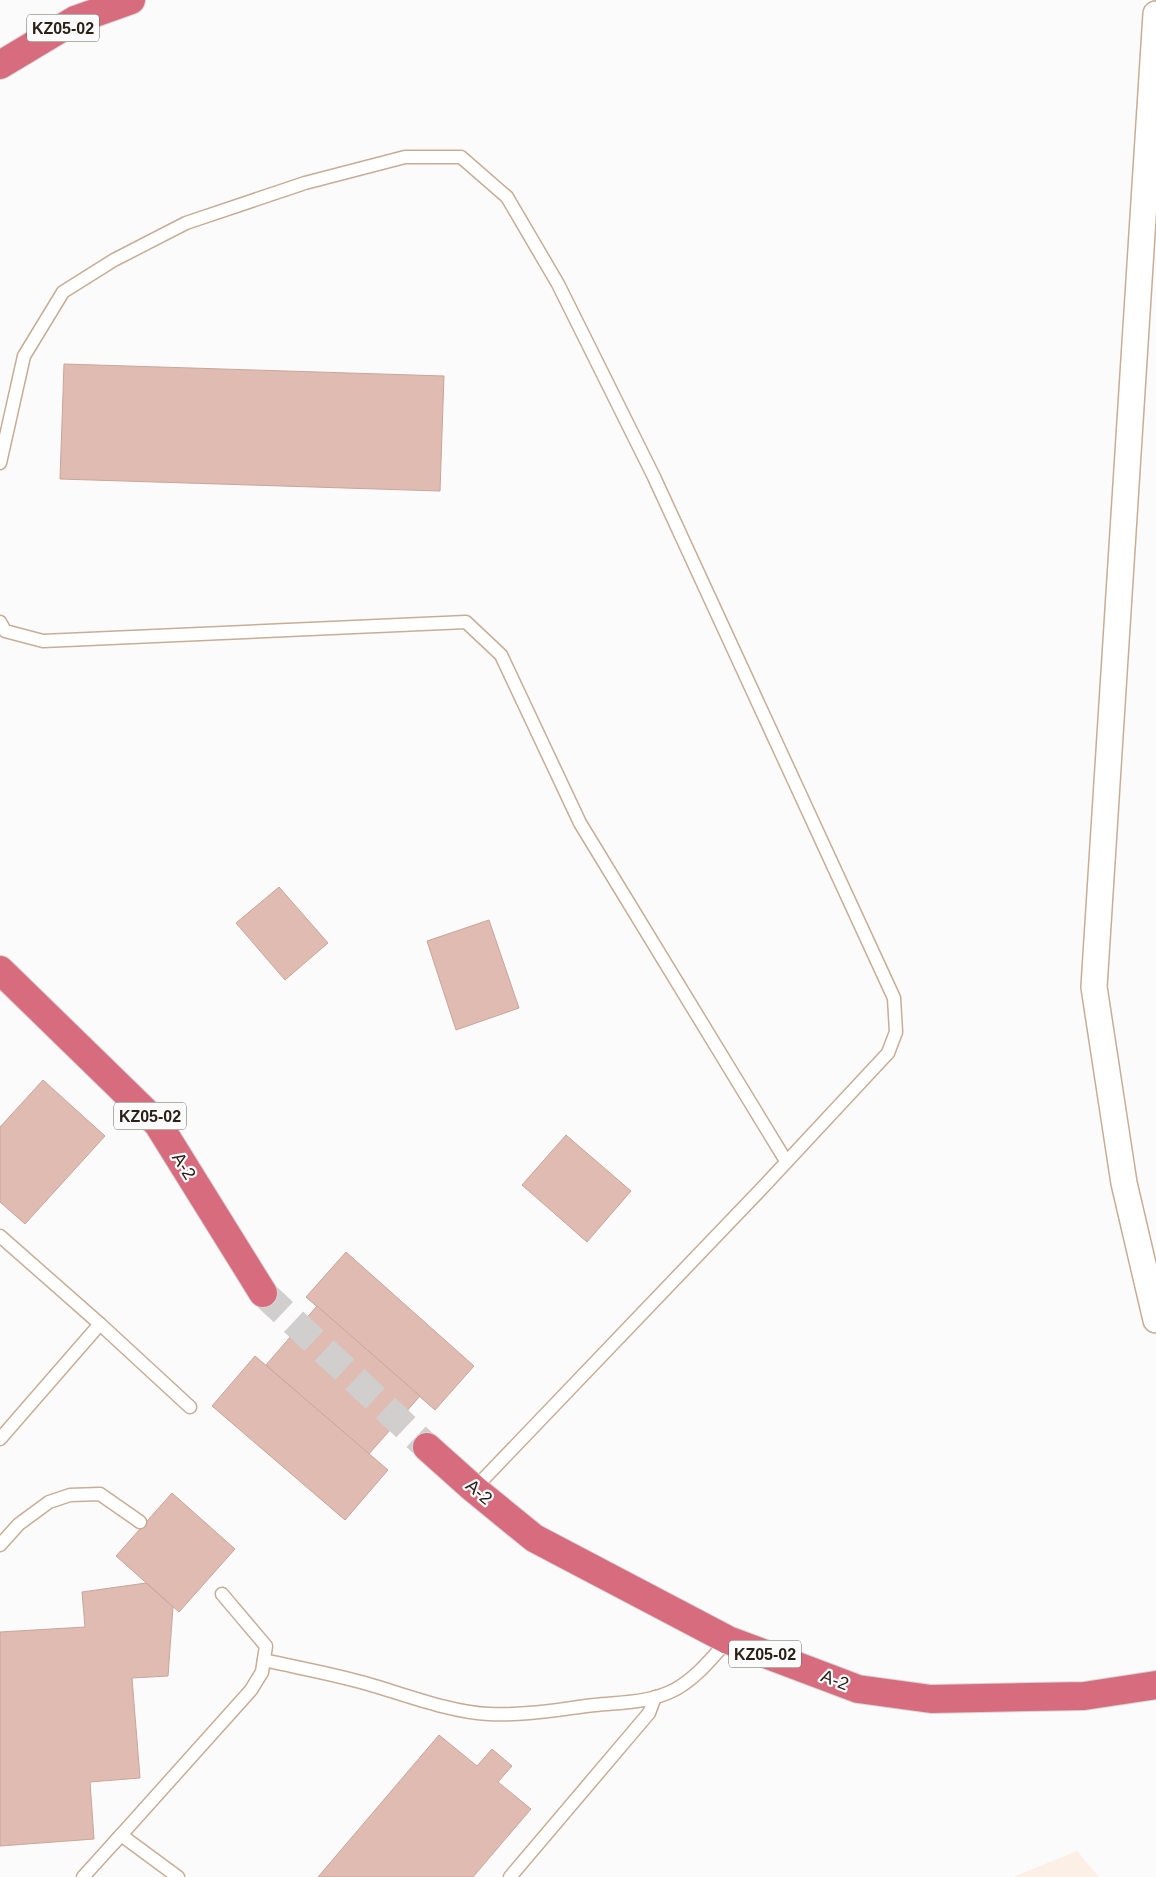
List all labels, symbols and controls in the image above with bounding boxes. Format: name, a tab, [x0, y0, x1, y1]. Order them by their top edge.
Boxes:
road number: KZ05-02	[27, 14, 99, 42]
road number: KZ05-02	[114, 1102, 186, 1130]
street label: A-2	[168, 1149, 200, 1183]
street label: A-2	[462, 1475, 496, 1509]
road number: KZ05-02	[729, 1640, 801, 1668]
street label: A-2	[818, 1666, 852, 1694]

